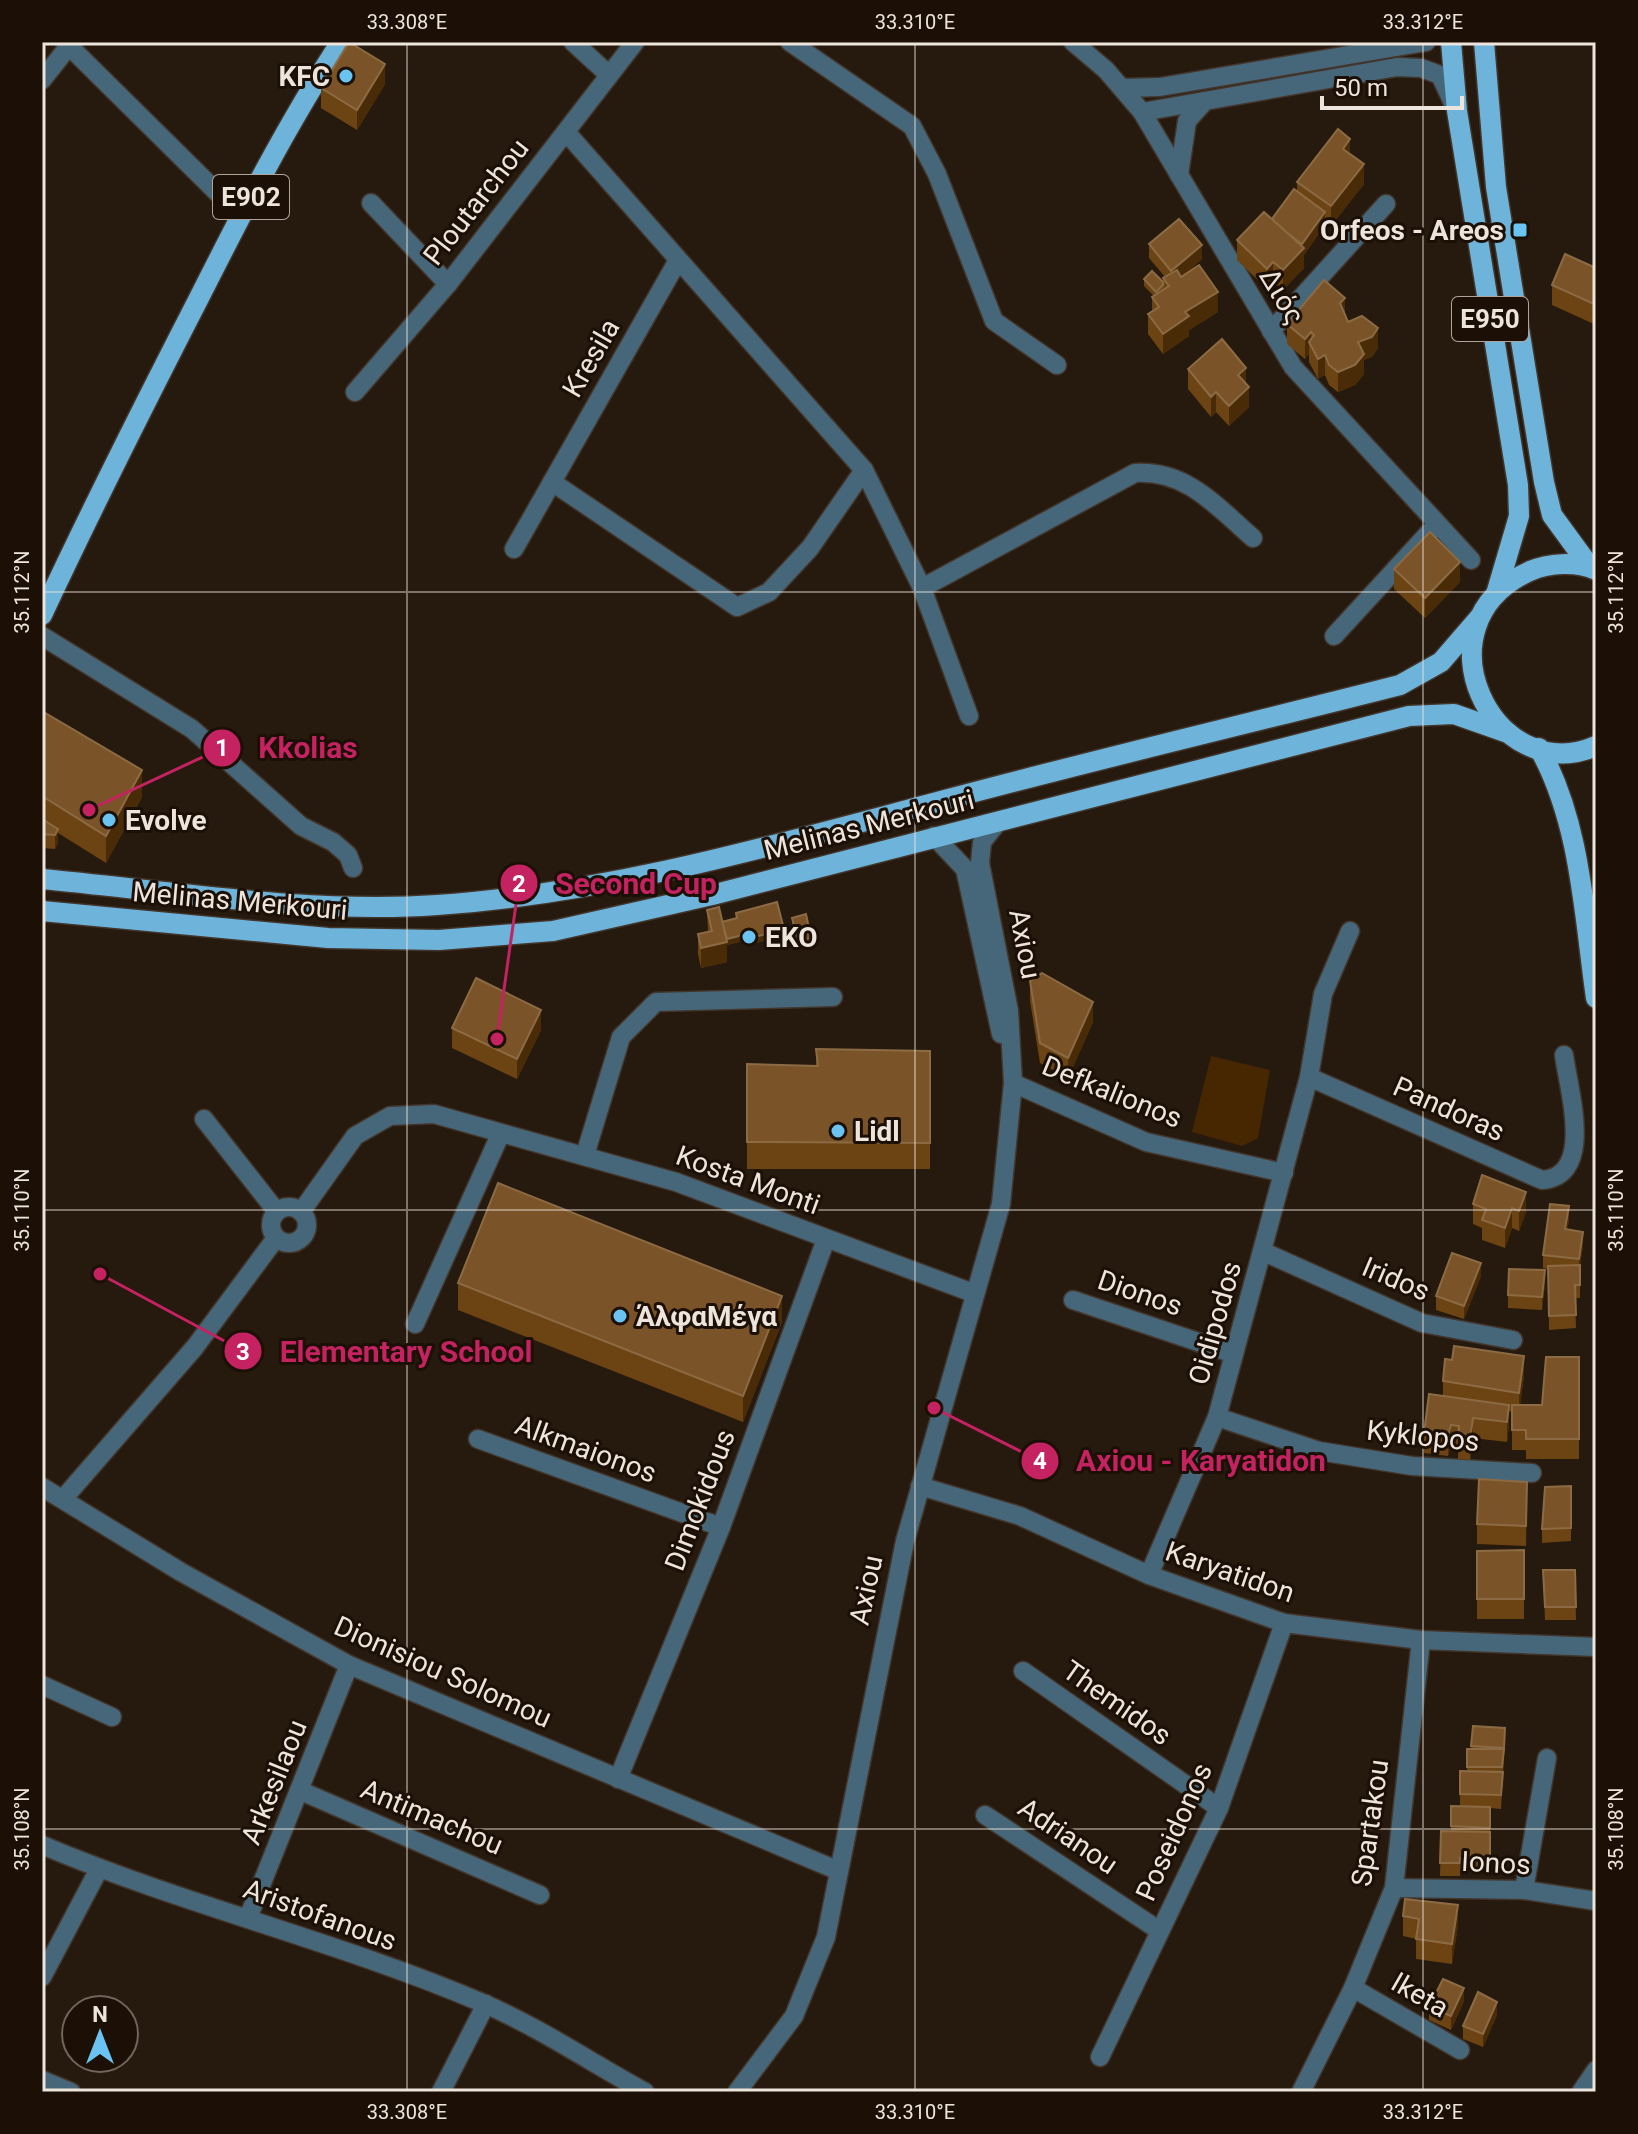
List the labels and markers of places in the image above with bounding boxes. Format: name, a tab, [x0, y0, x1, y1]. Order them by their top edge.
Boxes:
place label: KFC	[279, 60, 330, 93]
marker: KFC	[337, 67, 355, 85]
place label: Orfeos - Areos	[1320, 214, 1504, 247]
marker: Orfeos - Areos	[1511, 221, 1529, 239]
callout: Kkolias	[202, 721, 374, 775]
place label: Evolve	[125, 804, 207, 837]
marker: Evolve	[100, 811, 118, 829]
callout: Second Cup	[499, 856, 733, 910]
place label: EKO	[765, 921, 817, 954]
marker: EKO	[740, 928, 758, 946]
place label: Lidl	[854, 1115, 900, 1148]
marker: Lidl	[829, 1122, 847, 1140]
place label: ΆλφαΜέγα	[636, 1300, 777, 1333]
marker: ΆλφαΜέγα	[611, 1307, 629, 1325]
callout: Elementary School	[223, 1324, 548, 1378]
callout: Axiou - Karyatidon	[1020, 1434, 1342, 1488]

